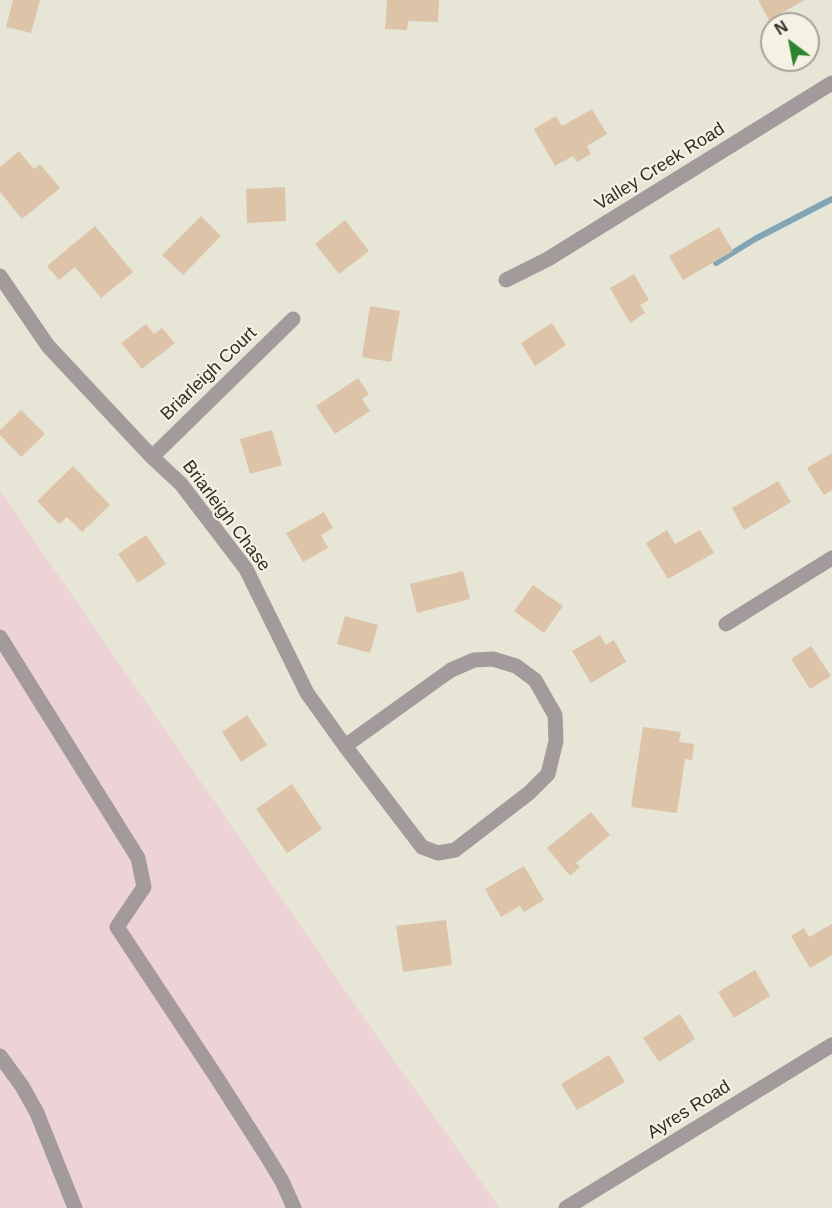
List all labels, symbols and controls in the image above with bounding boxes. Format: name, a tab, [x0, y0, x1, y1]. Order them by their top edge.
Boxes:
north arrow	[760, 12, 820, 72]
text: N	[772, 18, 791, 38]
street label: Valley Creek Road	[591, 118, 729, 216]
street label: Briarleigh Court	[157, 323, 261, 425]
street label: Briarleigh Chase	[177, 456, 275, 576]
street label: Ayres Road	[644, 1076, 734, 1144]

